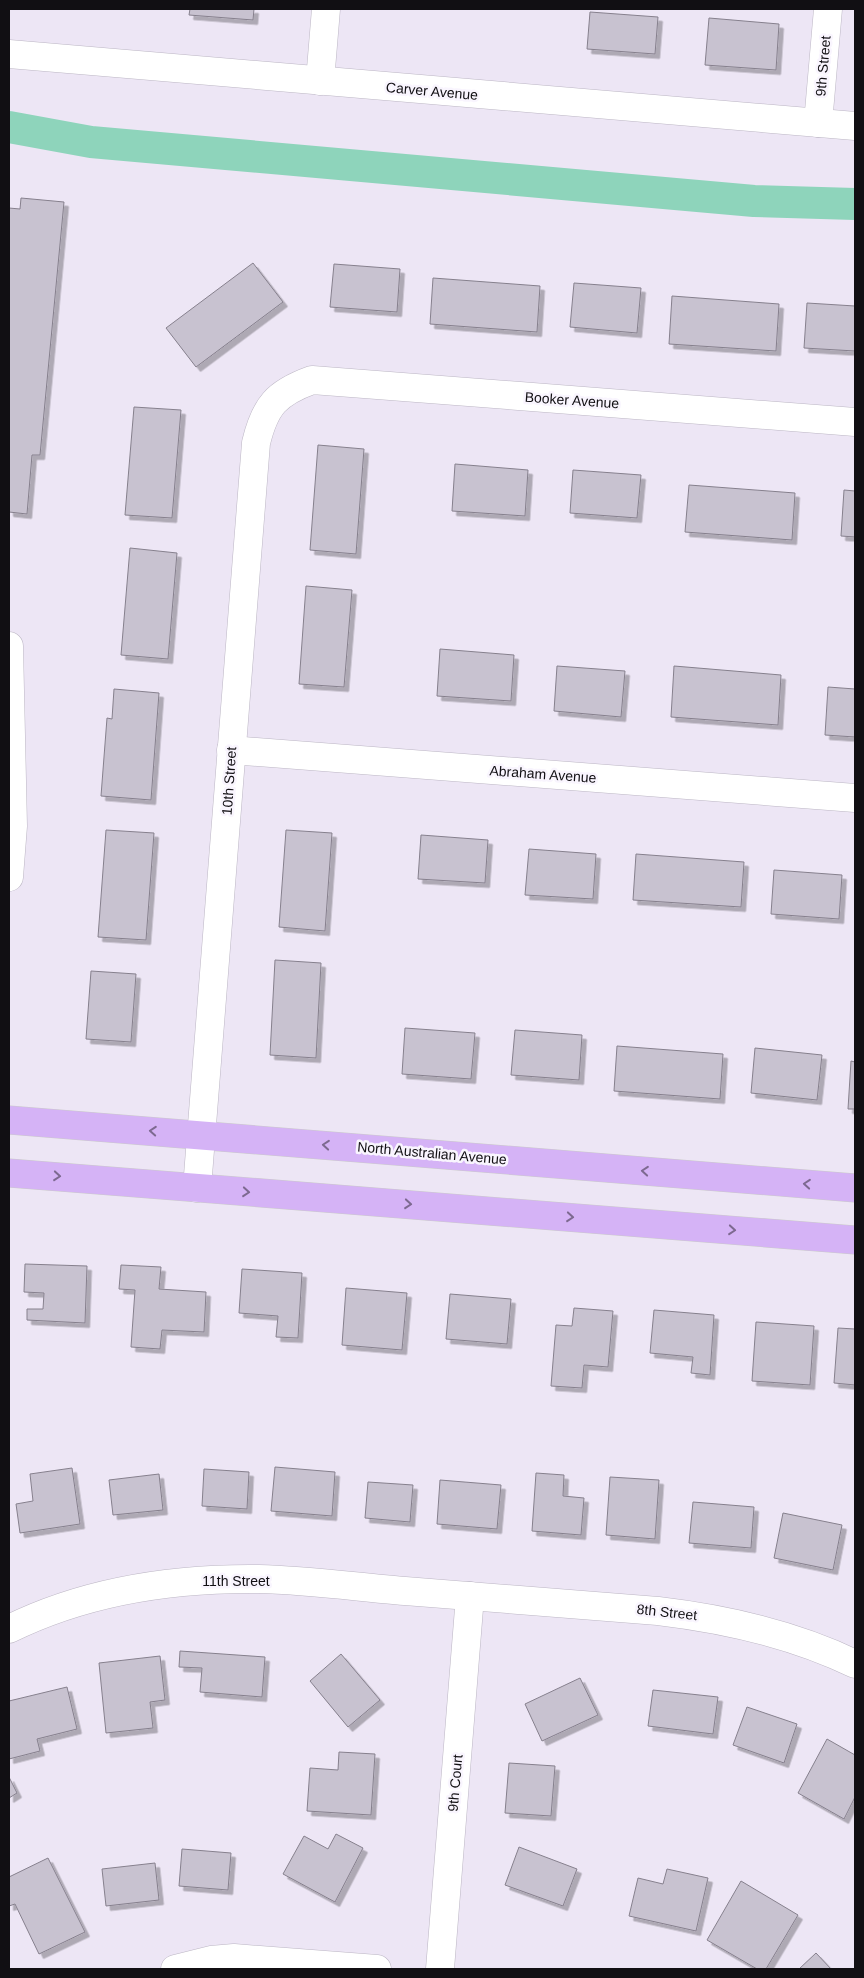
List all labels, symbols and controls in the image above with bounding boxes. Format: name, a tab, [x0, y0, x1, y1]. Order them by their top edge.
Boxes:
street label: 9th Street	[812, 35, 834, 97]
street label: Carver Avenue	[385, 79, 479, 103]
street label: Booker Avenue	[524, 389, 620, 411]
street label: 10th Street	[219, 746, 239, 816]
street label: Abraham Avenue	[489, 762, 597, 786]
one-way arrow	[149, 1126, 157, 1137]
street label: North Australian Avenue	[357, 1138, 508, 1168]
one-way arrow	[321, 1139, 329, 1150]
one-way arrow	[640, 1165, 648, 1176]
one-way arrow	[54, 1171, 62, 1182]
one-way arrow	[802, 1178, 810, 1189]
one-way arrow	[242, 1186, 250, 1197]
one-way arrow	[404, 1199, 412, 1210]
one-way arrow	[566, 1212, 574, 1223]
one-way arrow	[728, 1224, 736, 1235]
street label: 11th Street	[202, 1573, 270, 1589]
street label: 8th Street	[636, 1601, 698, 1623]
street label: 9th Court	[445, 1754, 465, 1812]

